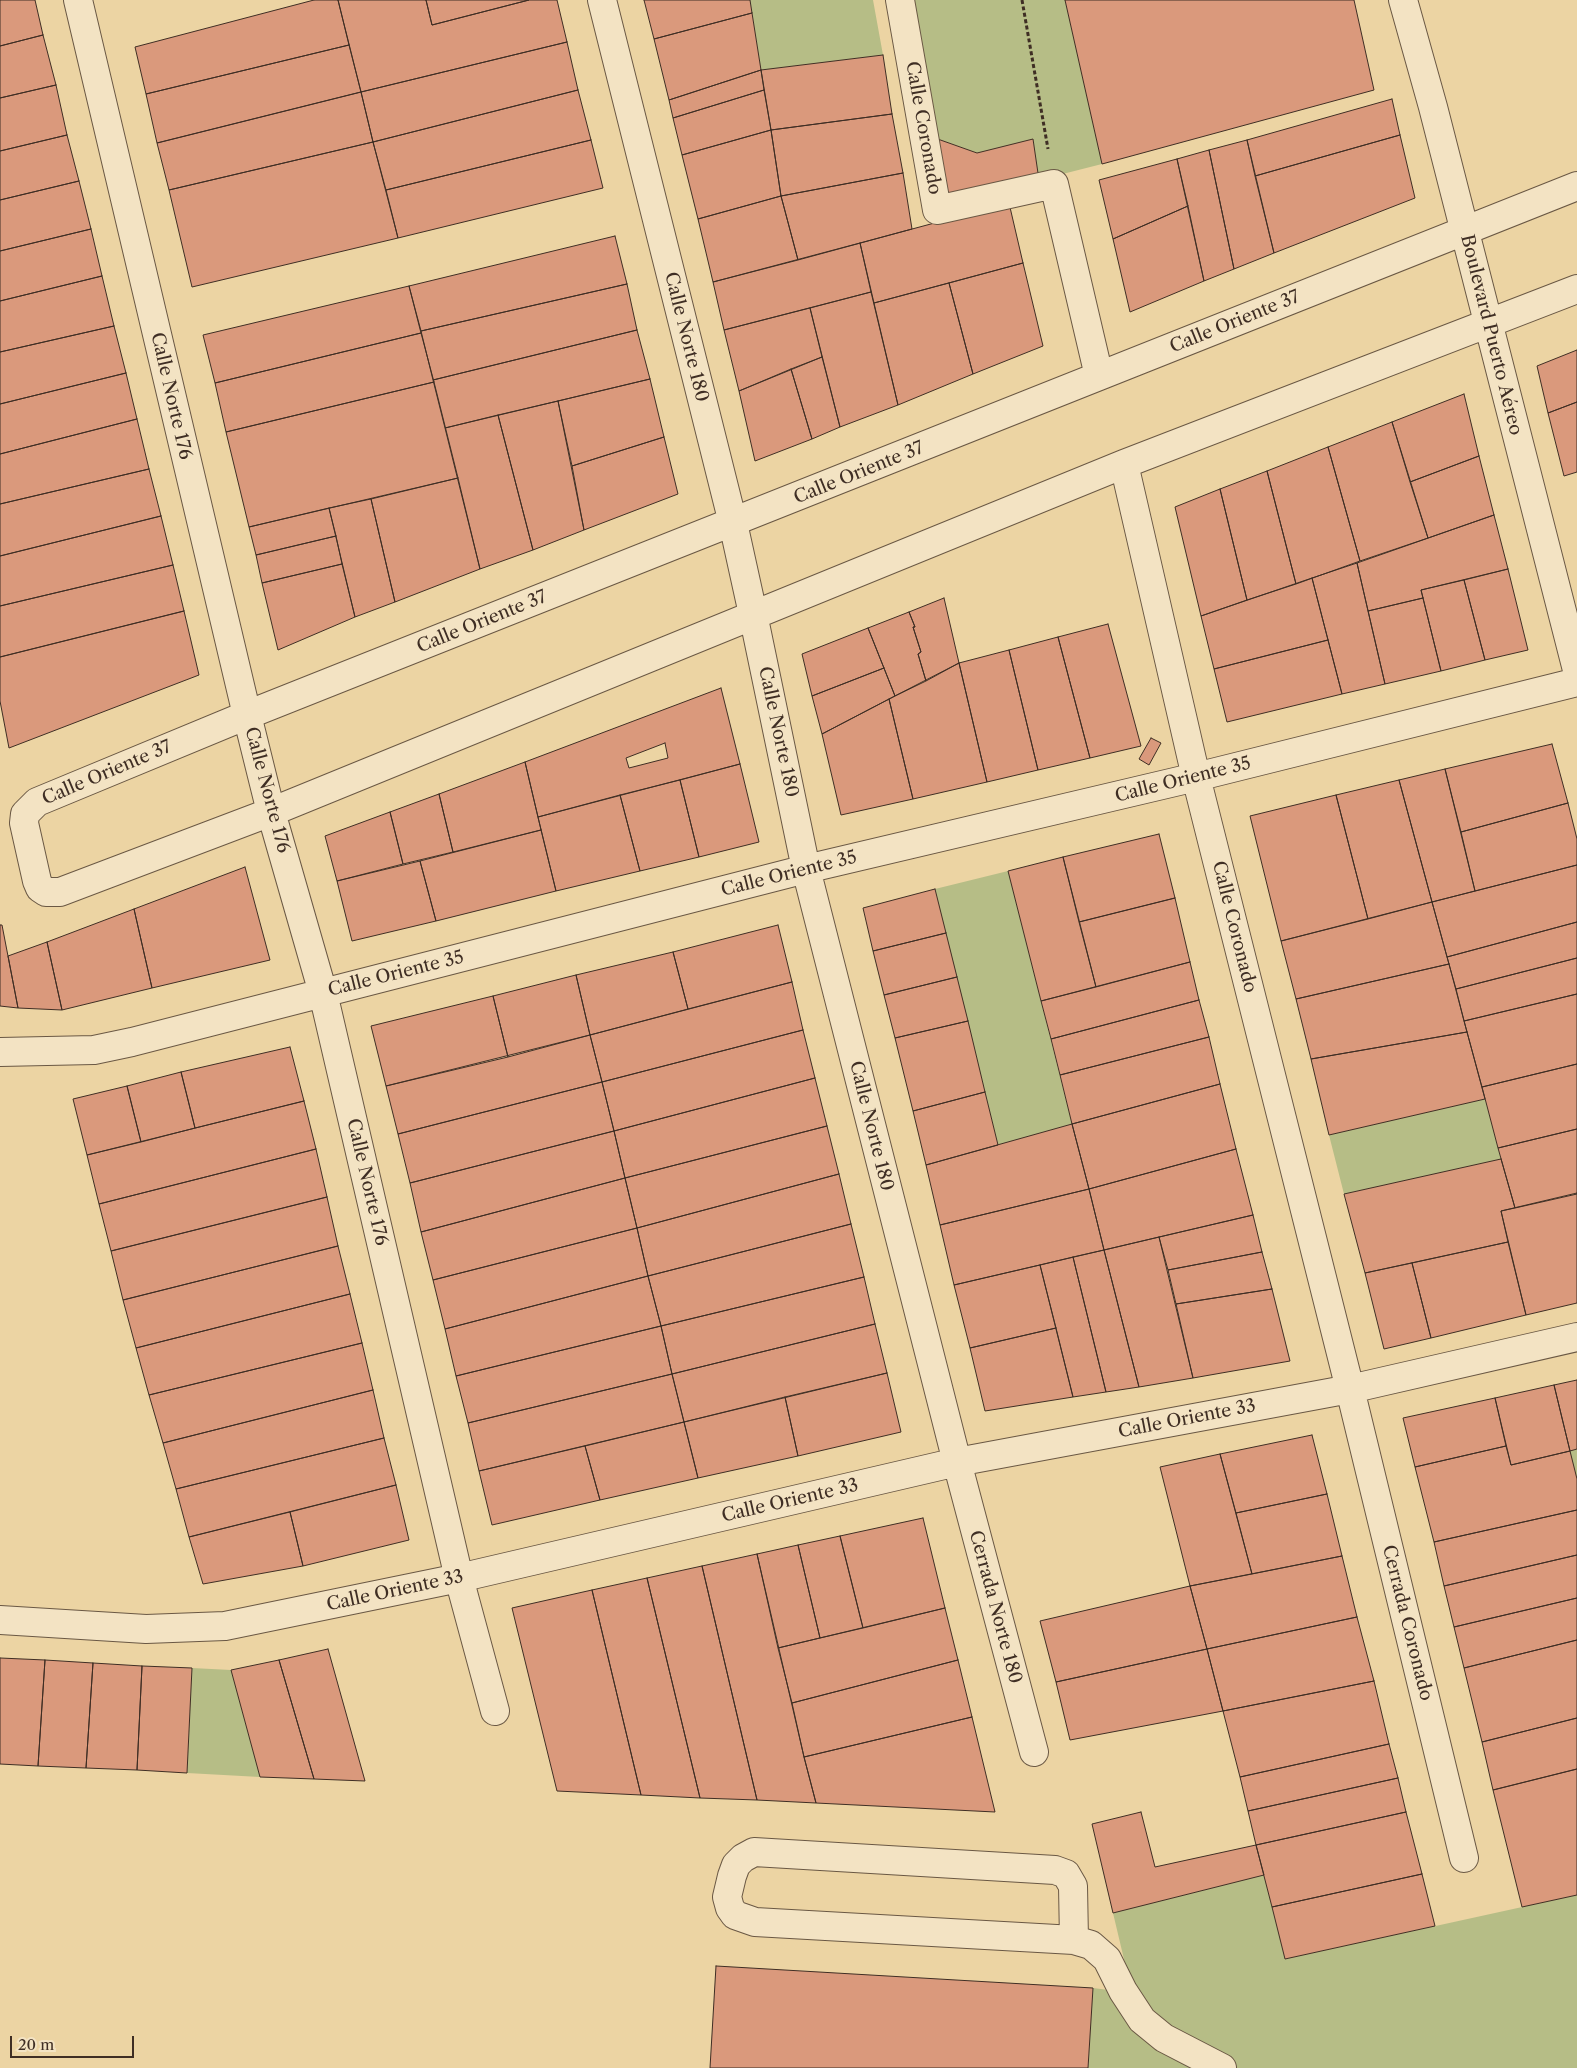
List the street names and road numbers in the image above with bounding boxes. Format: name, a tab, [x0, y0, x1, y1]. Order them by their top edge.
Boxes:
street label: Calle Coronado	[901, 60, 945, 196]
street label: Boulevard Puerto Aéreo	[1456, 232, 1526, 438]
street label: Calle Norte 180	[659, 270, 713, 404]
street label: Calle Oriente 37	[1167, 286, 1303, 358]
street label: Calle Norte 176	[146, 330, 196, 462]
street label: Calle Oriente 37	[791, 437, 927, 509]
street label: Calle Oriente 37	[414, 586, 550, 658]
street label: Calle Norte 180	[754, 665, 802, 799]
street label: Calle Norte 176	[240, 725, 294, 855]
street label: Calle Oriente 37	[39, 736, 175, 810]
street label: Calle Oriente 35	[1113, 753, 1253, 807]
street label: Calle Oriente 35	[719, 847, 859, 901]
street label: Calle Coronado	[1207, 859, 1261, 995]
street label: Calle Oriente 35	[326, 947, 466, 1001]
street label: Calle Norte 180	[844, 1059, 898, 1193]
street label: Calle Norte 176	[342, 1116, 392, 1248]
street label: Calle Oriente 33	[1117, 1395, 1257, 1443]
street label: Calle Oriente 33	[720, 1475, 860, 1527]
street label: Cerrada Norte 180	[964, 1528, 1026, 1686]
street label: Cerrada Coronado	[1377, 1543, 1437, 1703]
street label: Calle Oriente 33	[325, 1566, 465, 1616]

